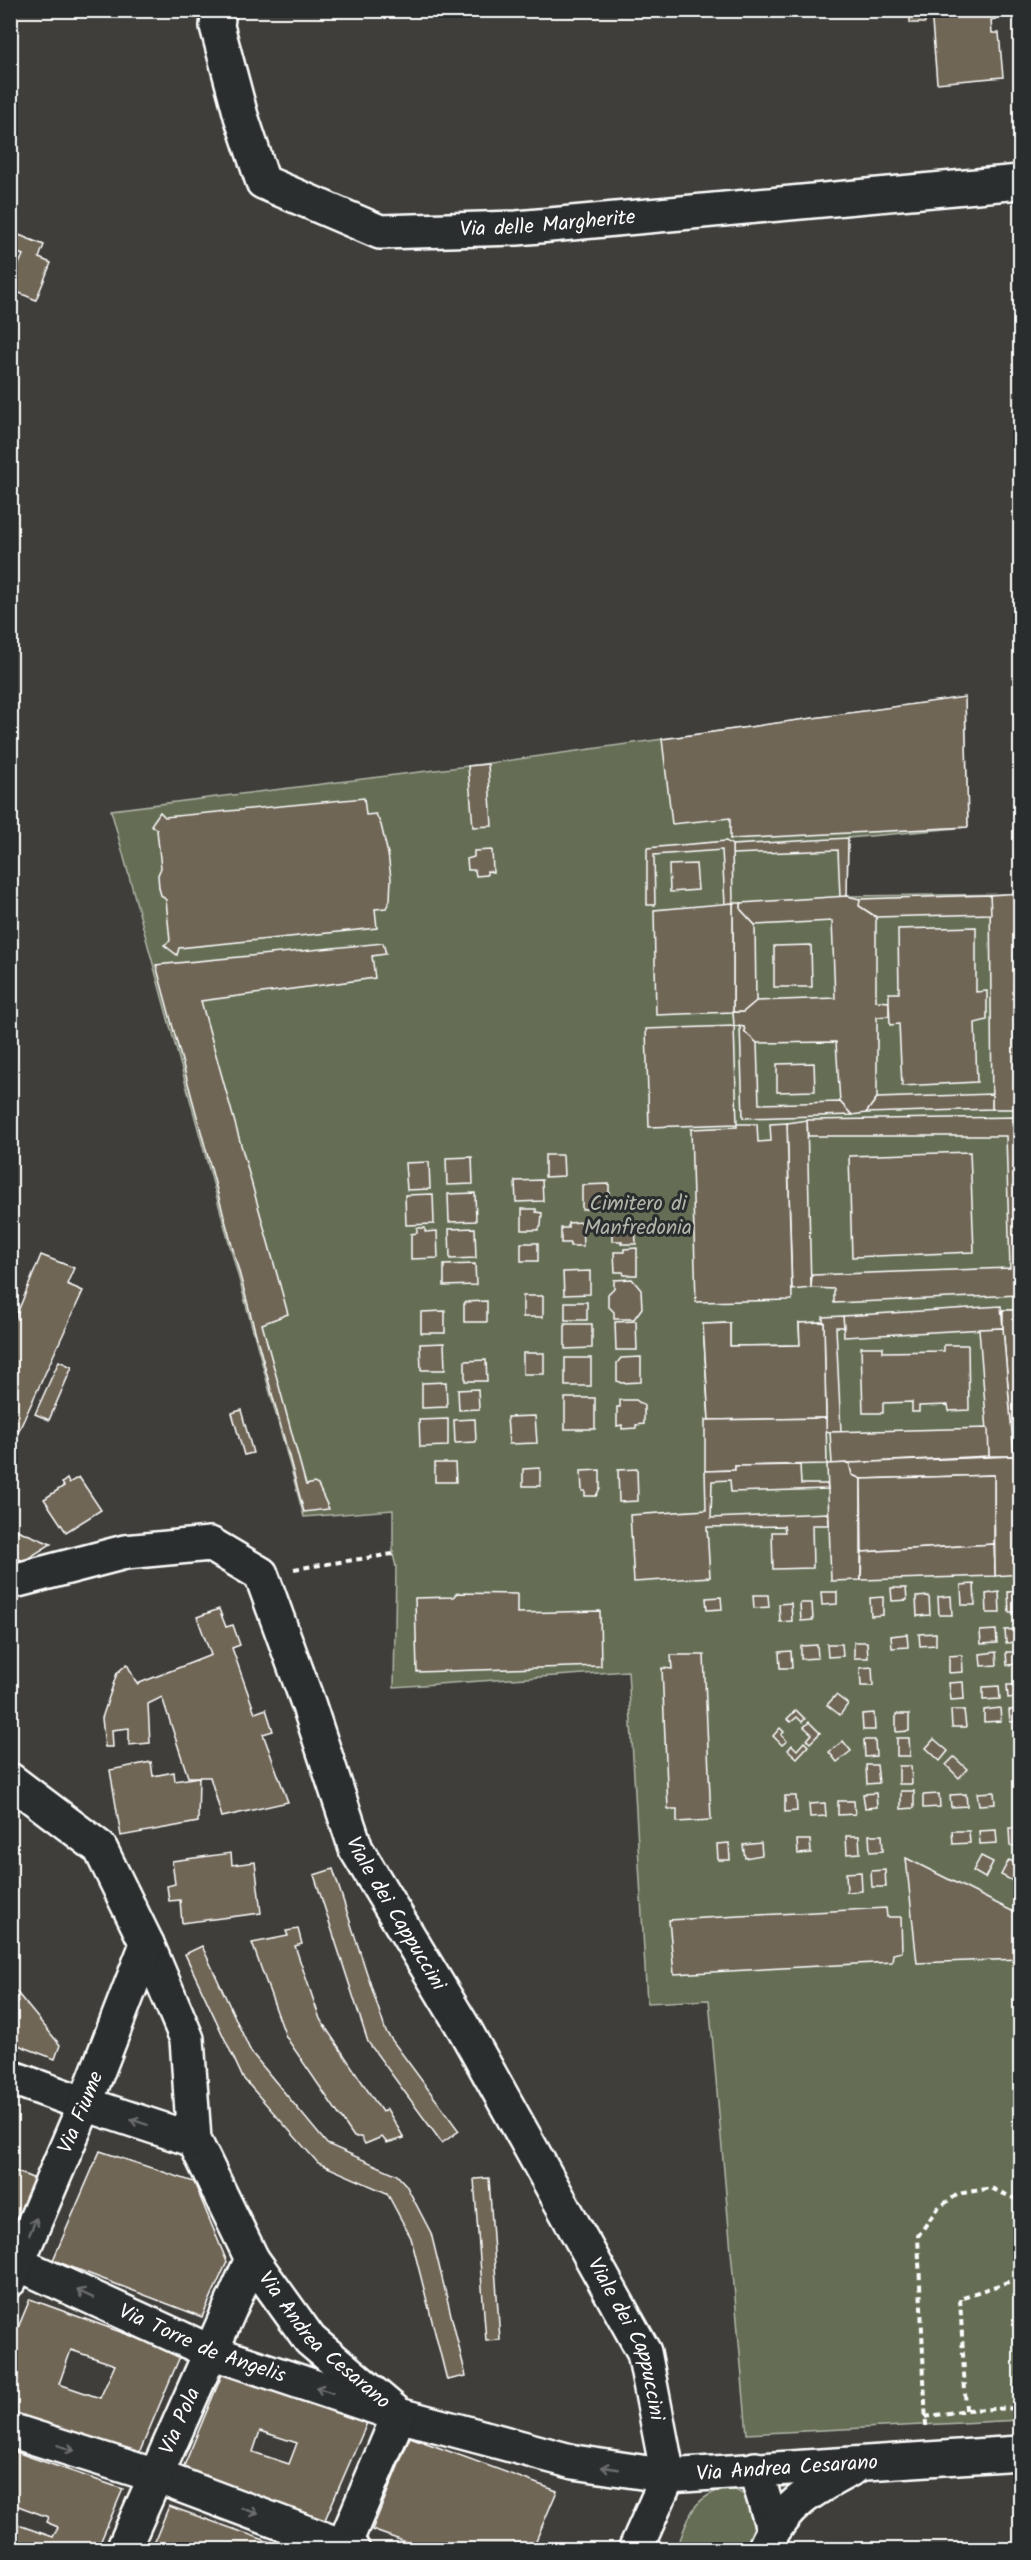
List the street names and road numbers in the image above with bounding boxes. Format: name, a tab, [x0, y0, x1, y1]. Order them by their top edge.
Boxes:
street label: Via delle Margherite	[459, 201, 638, 246]
street label: Viale dei Cappuccini	[337, 1833, 455, 1998]
street label: Via Fiume	[49, 2066, 113, 2159]
street label: Viale dei Cappuccini	[578, 2252, 674, 2424]
street label: Via Andrea Cesarano	[249, 2265, 398, 2418]
street label: Via Torre de Angelis	[113, 2295, 290, 2392]
street label: Via Pola	[151, 2382, 209, 2460]
street label: Via Andrea Cesarano	[695, 2446, 879, 2491]

